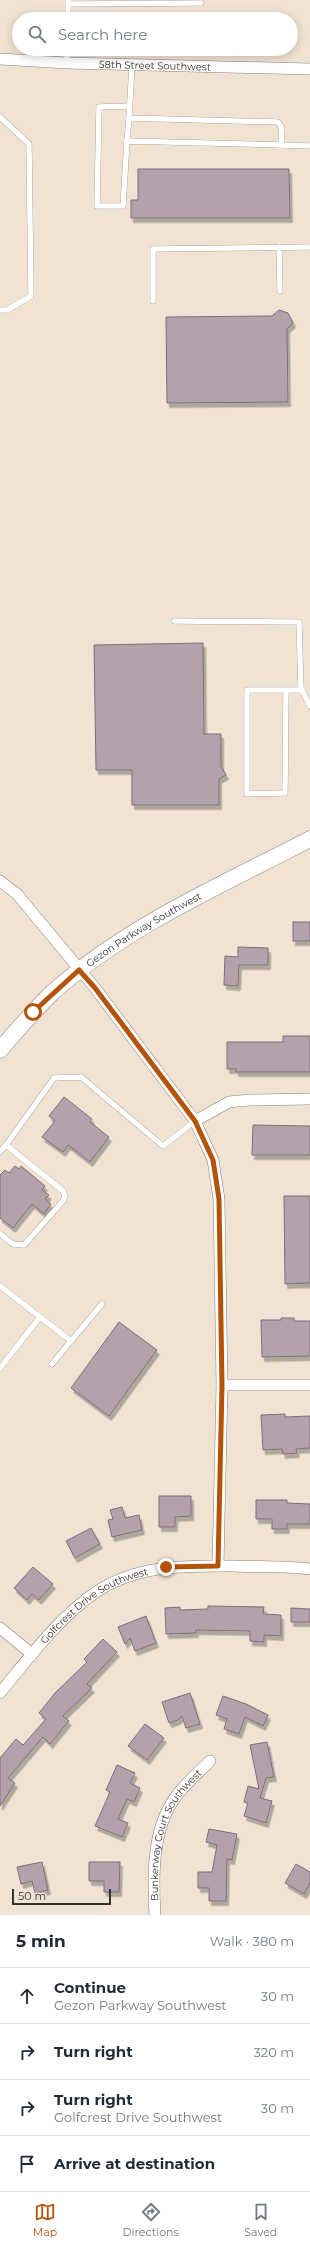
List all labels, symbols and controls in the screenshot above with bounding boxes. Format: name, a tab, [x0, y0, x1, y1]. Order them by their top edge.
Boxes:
search box	[12, 12, 298, 56]
icon: search	[26, 23, 48, 45]
text: Search here	[58, 25, 147, 44]
street label: 58th Street Southwest	[99, 58, 211, 74]
street label: Gezon Parkway Southwest	[83, 890, 204, 970]
route start	[24, 1003, 42, 1021]
route end	[157, 1558, 175, 1576]
street label: Golfcrest Drive Southwest	[38, 1565, 149, 1647]
street label: Bunkerway Court Southwest	[148, 1767, 205, 1901]
scale bar	[12, 1887, 111, 1906]
text: 50 m	[18, 1889, 46, 1903]
text: 5 min	[16, 1931, 66, 1951]
text: Walk · 380 m	[210, 1933, 294, 1949]
text: Continue	[54, 1978, 126, 1997]
icon: ahead	[16, 1985, 38, 2007]
text: 30 m	[261, 1988, 294, 2004]
text: Gezon Parkway Southwest	[54, 1997, 227, 2013]
icon: right	[16, 2041, 38, 2063]
text: Turn right	[54, 2042, 133, 2061]
text: 320 m	[254, 2044, 294, 2060]
text: Turn right	[54, 2090, 133, 2109]
icon: right	[16, 2097, 38, 2119]
text: 30 m	[261, 2100, 294, 2116]
text: Golfcrest Drive Southwest	[54, 2109, 222, 2125]
icon: arrive	[16, 2153, 38, 2175]
text: Arrive at destination	[54, 2154, 215, 2173]
tab: Map	[33, 2201, 57, 2239]
tab: Directions	[123, 2201, 179, 2239]
tab: Saved	[244, 2201, 277, 2239]

